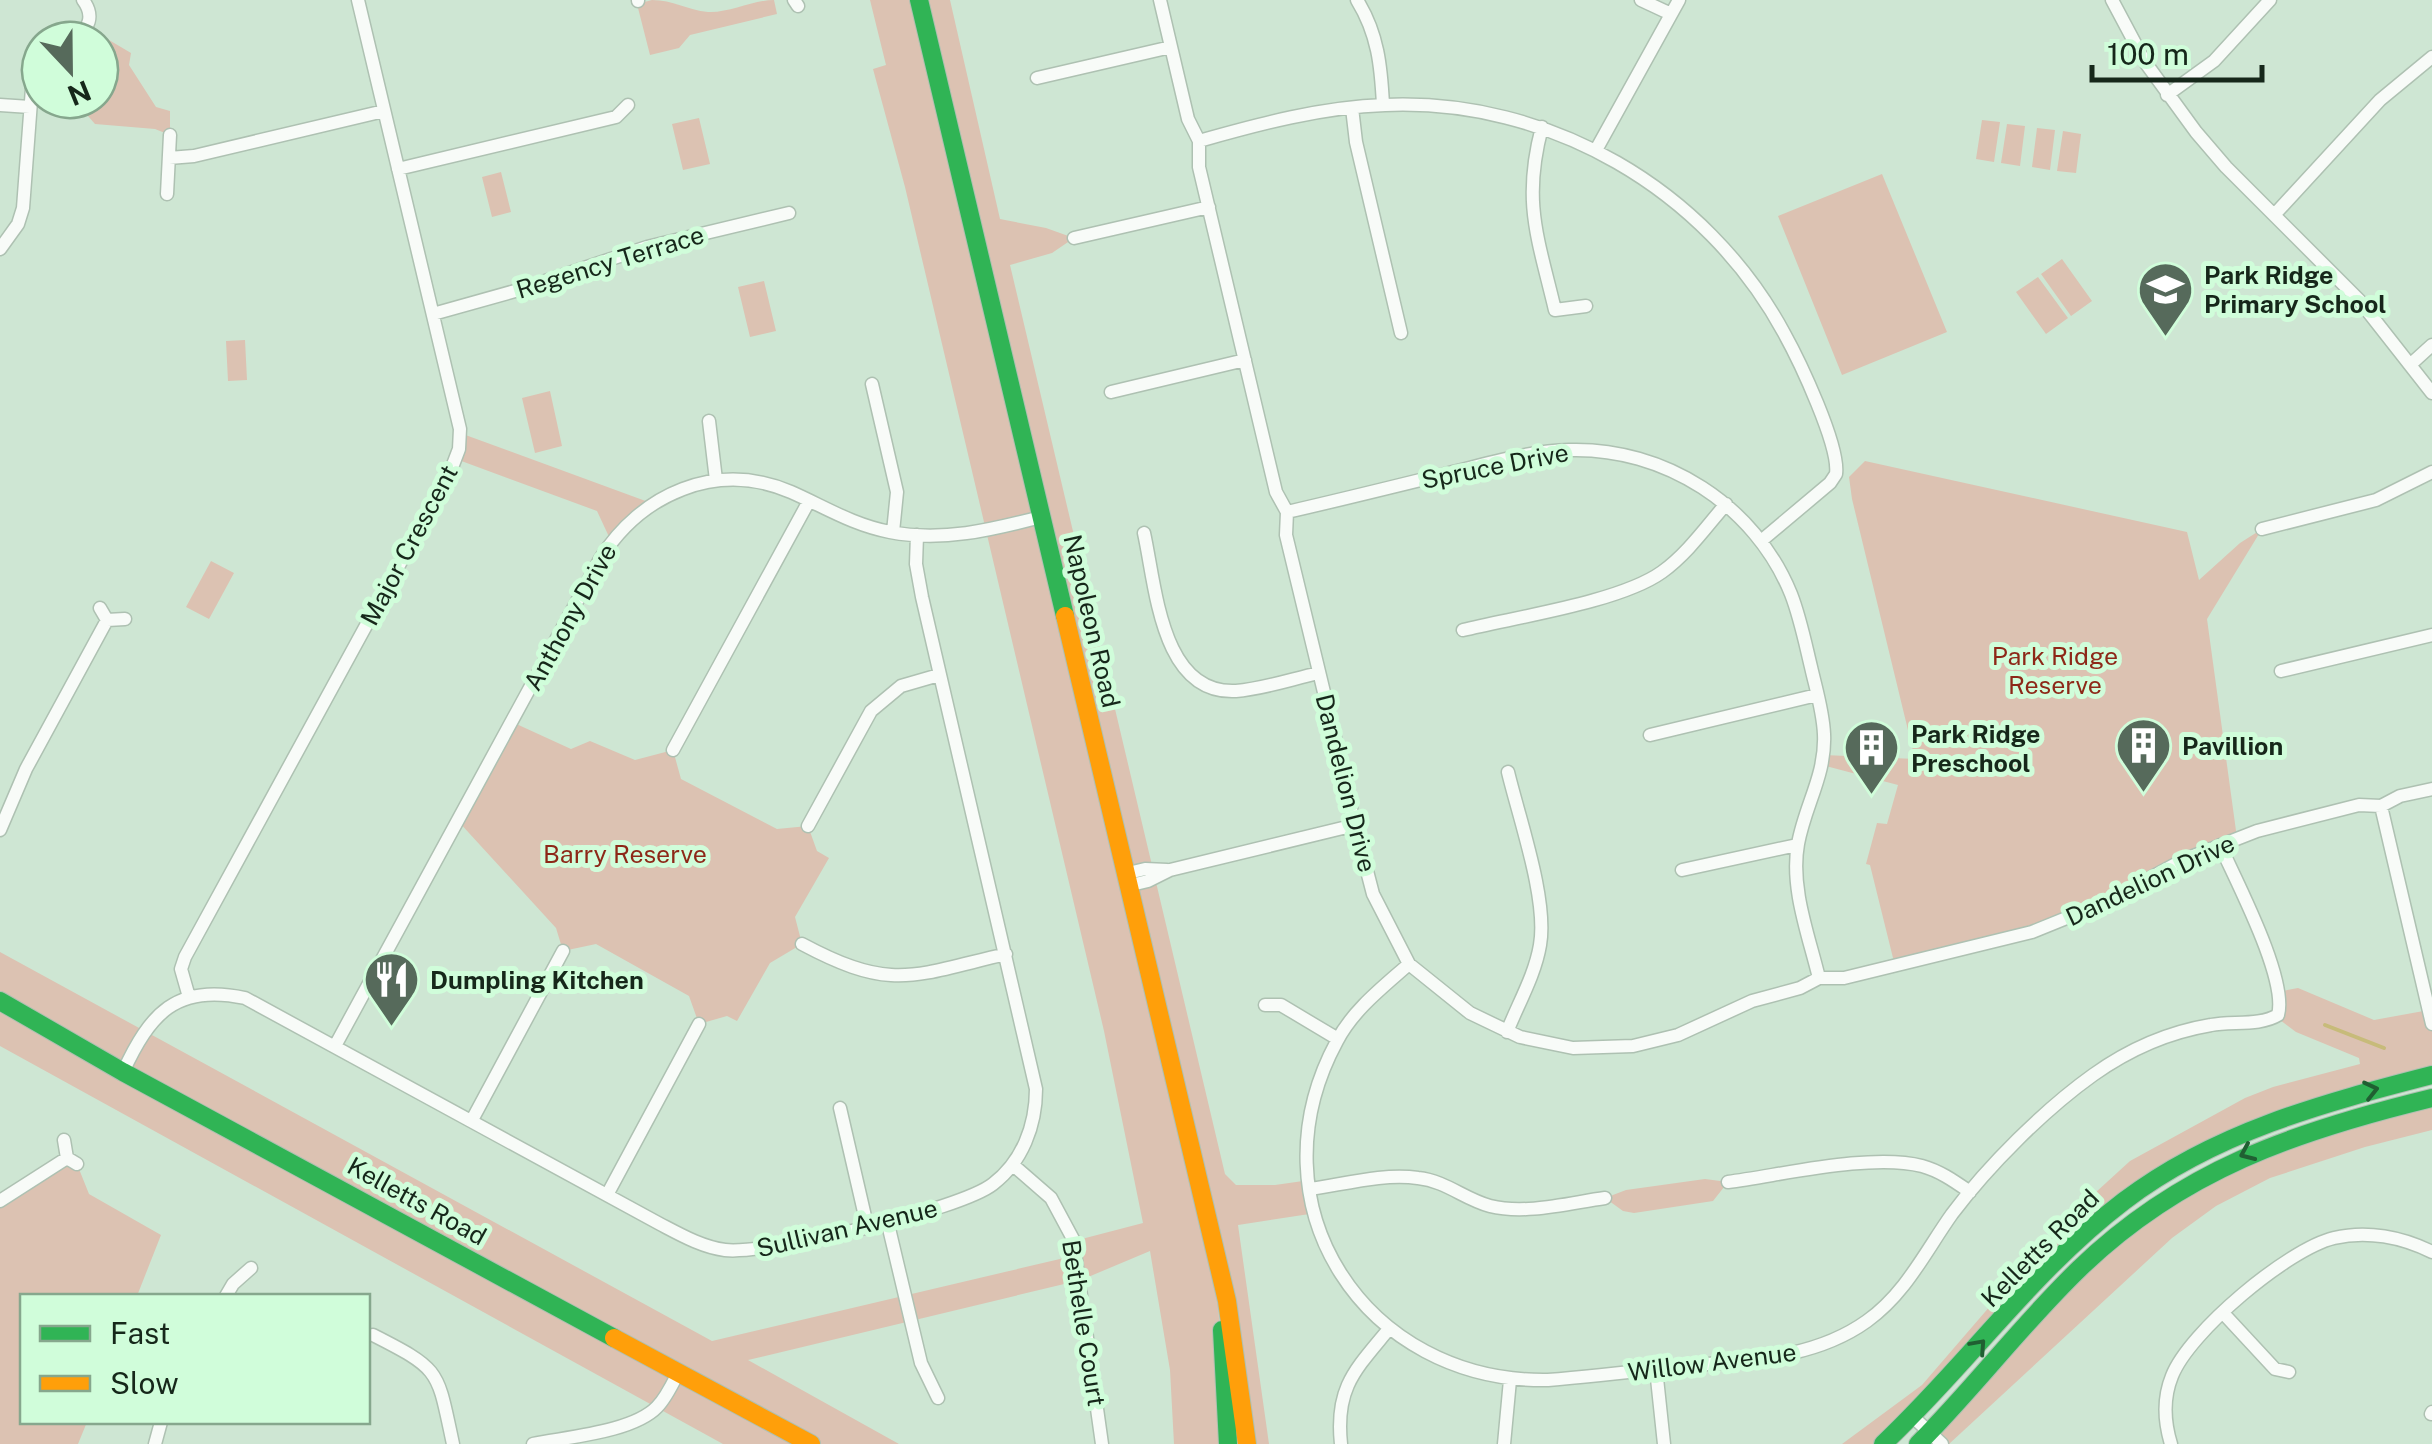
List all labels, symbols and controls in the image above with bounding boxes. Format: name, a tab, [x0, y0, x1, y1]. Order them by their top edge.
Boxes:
north arrow	[20, 20, 120, 120]
scale bar	[2092, 20, 2262, 82]
text: 100 m	[2107, 36, 2189, 72]
text: N	[63, 74, 96, 113]
street label: Regency Terrace	[512, 219, 708, 305]
school or university icon: Park Ridge Primary School	[2135, 259, 2195, 338]
place label: Park Ridge Primary School	[2204, 260, 2387, 319]
street label: Spruce Drive	[1419, 437, 1571, 495]
street label: Major Crescent	[354, 460, 464, 630]
street label: Napoleon Road	[1058, 532, 1126, 710]
street label: Anthony Drive	[517, 538, 623, 696]
park label: Park Ridge Reserve	[1992, 641, 2118, 700]
street label: Dandelion Drive	[1309, 691, 1383, 875]
building icon: Pavillion	[2113, 716, 2173, 795]
building icon: Park Ridge Preschool	[1842, 718, 1902, 797]
place label: Park Ridge Preschool	[1911, 719, 2040, 778]
place label: Pavillion	[2182, 731, 2283, 761]
street label: Dandelion Drive	[2061, 828, 2239, 932]
park label: Barry Reserve	[543, 839, 707, 869]
restaurant icon: Dumpling Kitchen	[361, 950, 421, 1029]
place label: Dumpling Kitchen	[430, 965, 644, 995]
one-way arrow	[2362, 1081, 2379, 1102]
one-way arrow	[2239, 1141, 2257, 1161]
street label: Kelletts Road	[342, 1150, 492, 1252]
street label: Kelletts Road	[1975, 1183, 2105, 1313]
street label: Sullivan Avenue	[754, 1193, 940, 1263]
street label: Bethelle Court	[1056, 1238, 1112, 1408]
legend	[20, 1294, 370, 1424]
text: Fast	[110, 1315, 170, 1351]
street label: Willow Avenue	[1626, 1337, 1798, 1387]
one-way arrow	[1968, 1339, 1986, 1358]
text: Slow	[110, 1365, 179, 1401]

